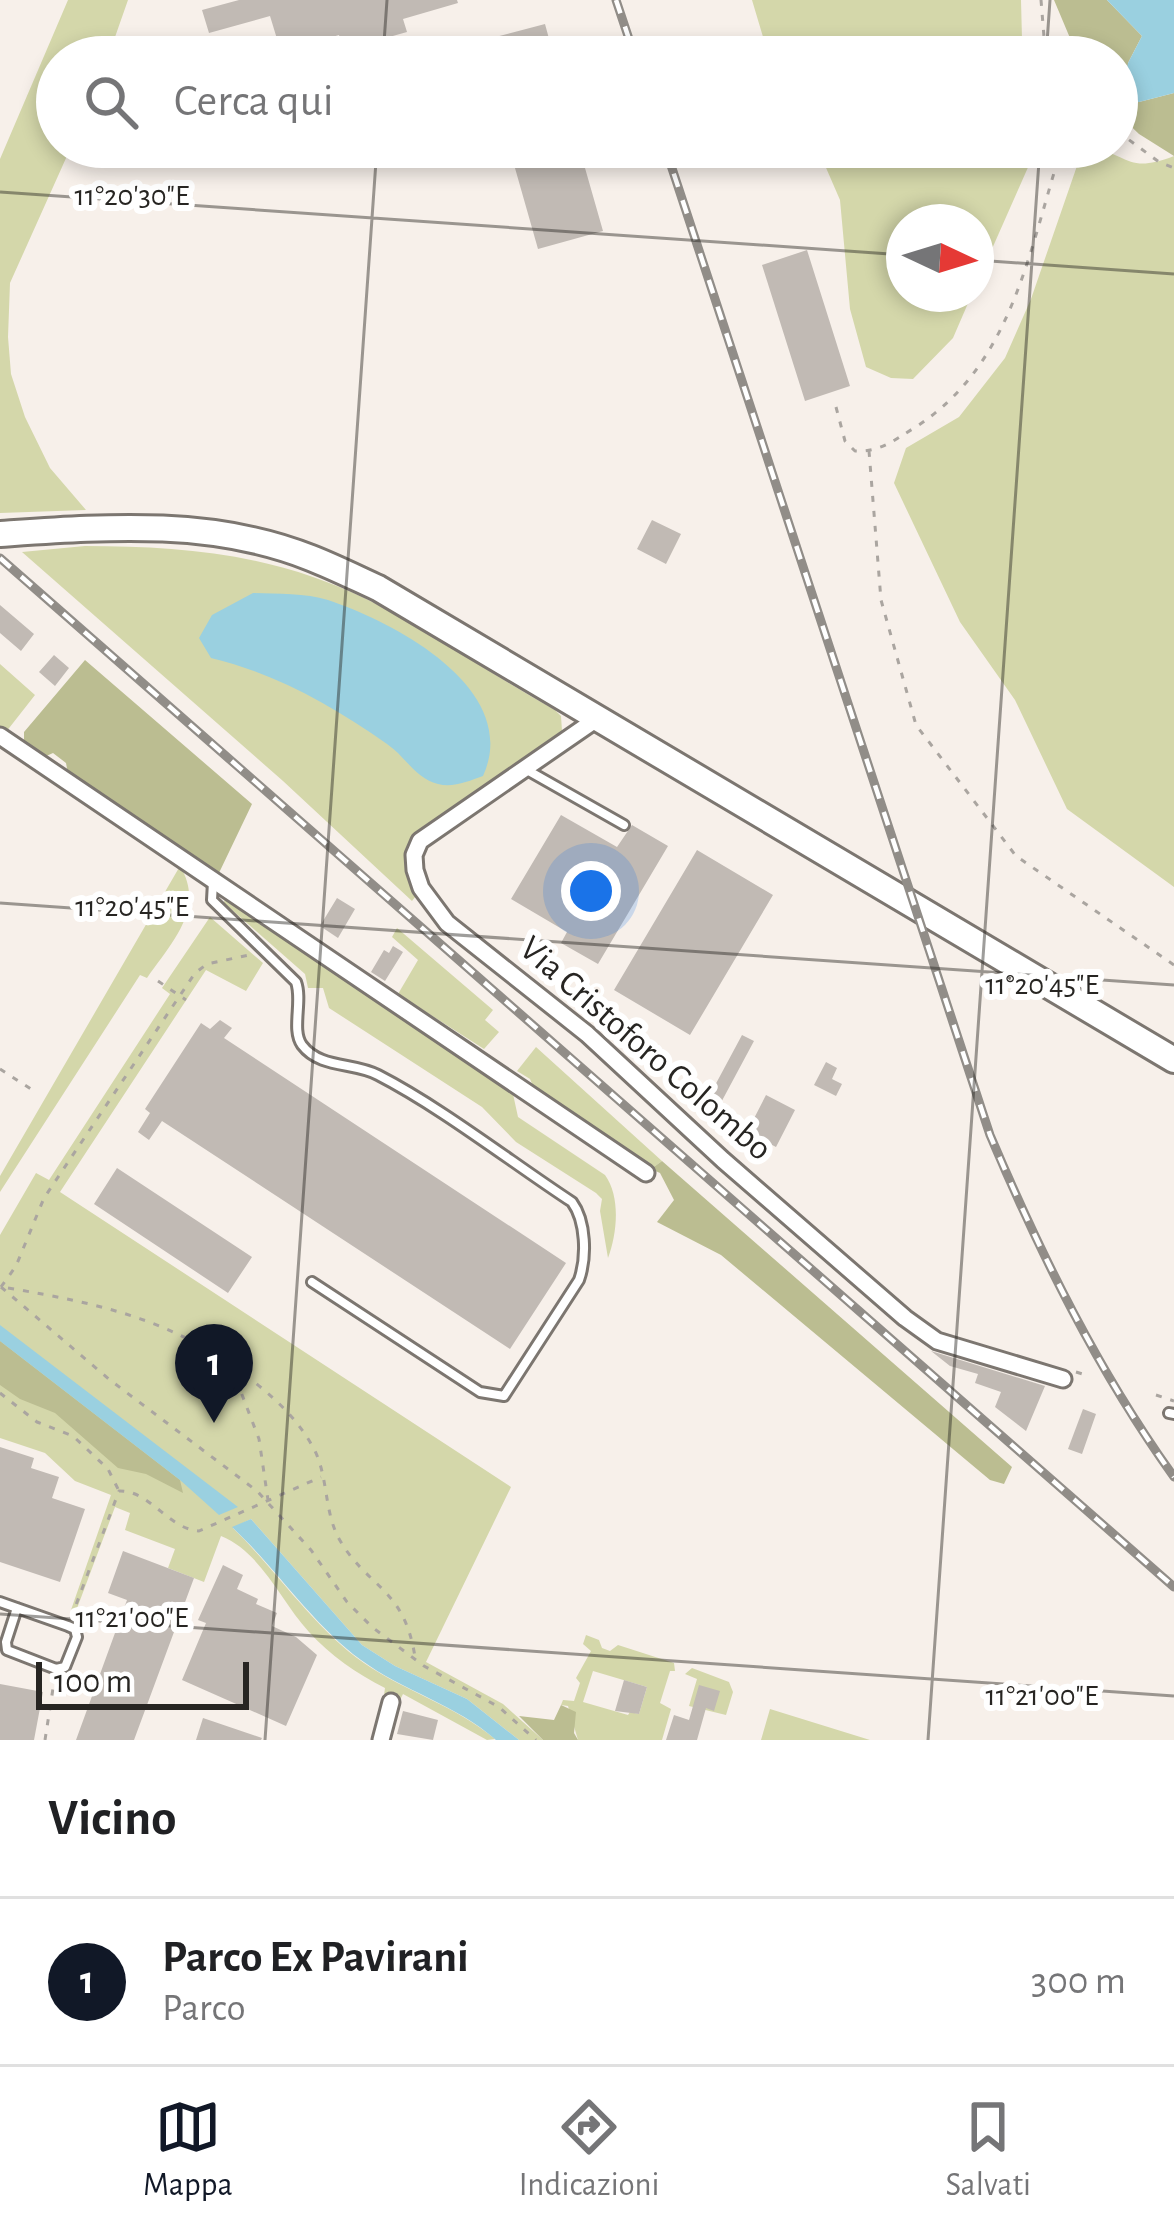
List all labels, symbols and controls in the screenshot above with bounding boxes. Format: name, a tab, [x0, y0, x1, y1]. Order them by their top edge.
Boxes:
search box	[36, 36, 1138, 168]
icon: search	[78, 69, 144, 135]
text: Cerca qui	[174, 79, 334, 124]
text: 11°20'30"E	[75, 181, 189, 211]
north arrow	[886, 204, 994, 312]
your location	[561, 861, 621, 921]
text: 11°20'45"E	[75, 892, 189, 922]
street label: Via Cristoforo Colombo	[513, 930, 779, 1167]
text: 11°20'45"E	[985, 970, 1099, 1000]
pin: 1	[175, 1324, 253, 1423]
text: 11°21'00"E	[76, 1603, 188, 1633]
scale bar	[36, 1656, 249, 1709]
text: 100 m	[54, 1666, 132, 1699]
text: 11°21'00"E	[986, 1681, 1098, 1711]
text: Vicino	[48, 1793, 176, 1844]
text: Parco Ex Pavirani	[162, 1935, 469, 1980]
text: 1	[80, 1962, 94, 2001]
text: 300 m	[1031, 1962, 1126, 2001]
text: Parco	[162, 1989, 246, 2028]
tab: Mappa	[143, 2094, 233, 2206]
tab: Indicazioni	[519, 2094, 660, 2206]
tab: Salvati	[946, 2094, 1031, 2206]

